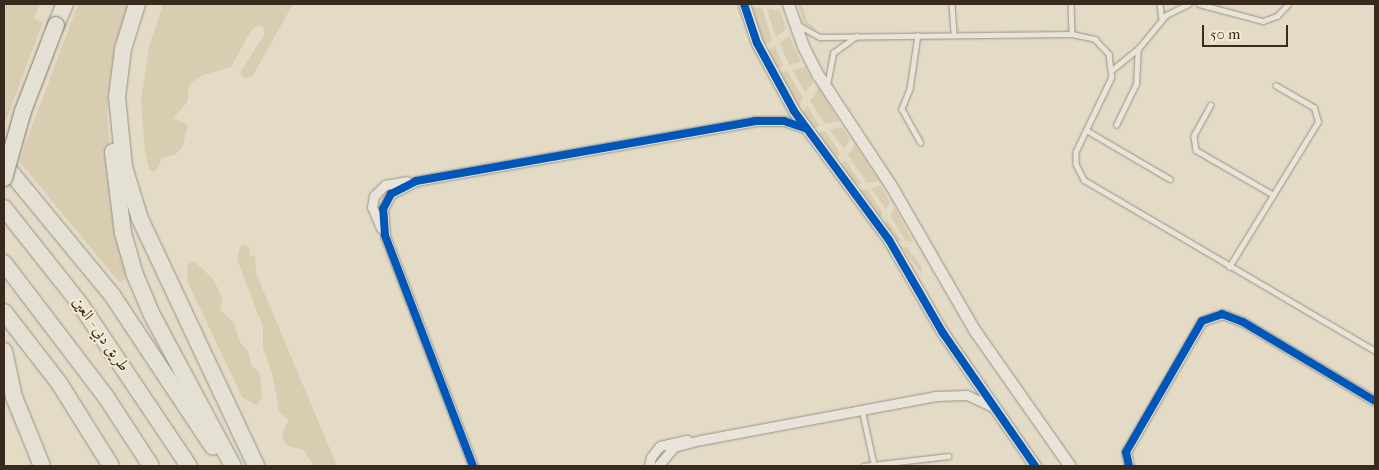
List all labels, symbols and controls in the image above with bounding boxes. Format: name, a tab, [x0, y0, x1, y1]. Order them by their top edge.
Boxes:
scale bar	[1204, 15, 1290, 47]
text: 50 m	[1210, 25, 1240, 43]
street label: طريق دبي - العين	[68, 293, 134, 375]

